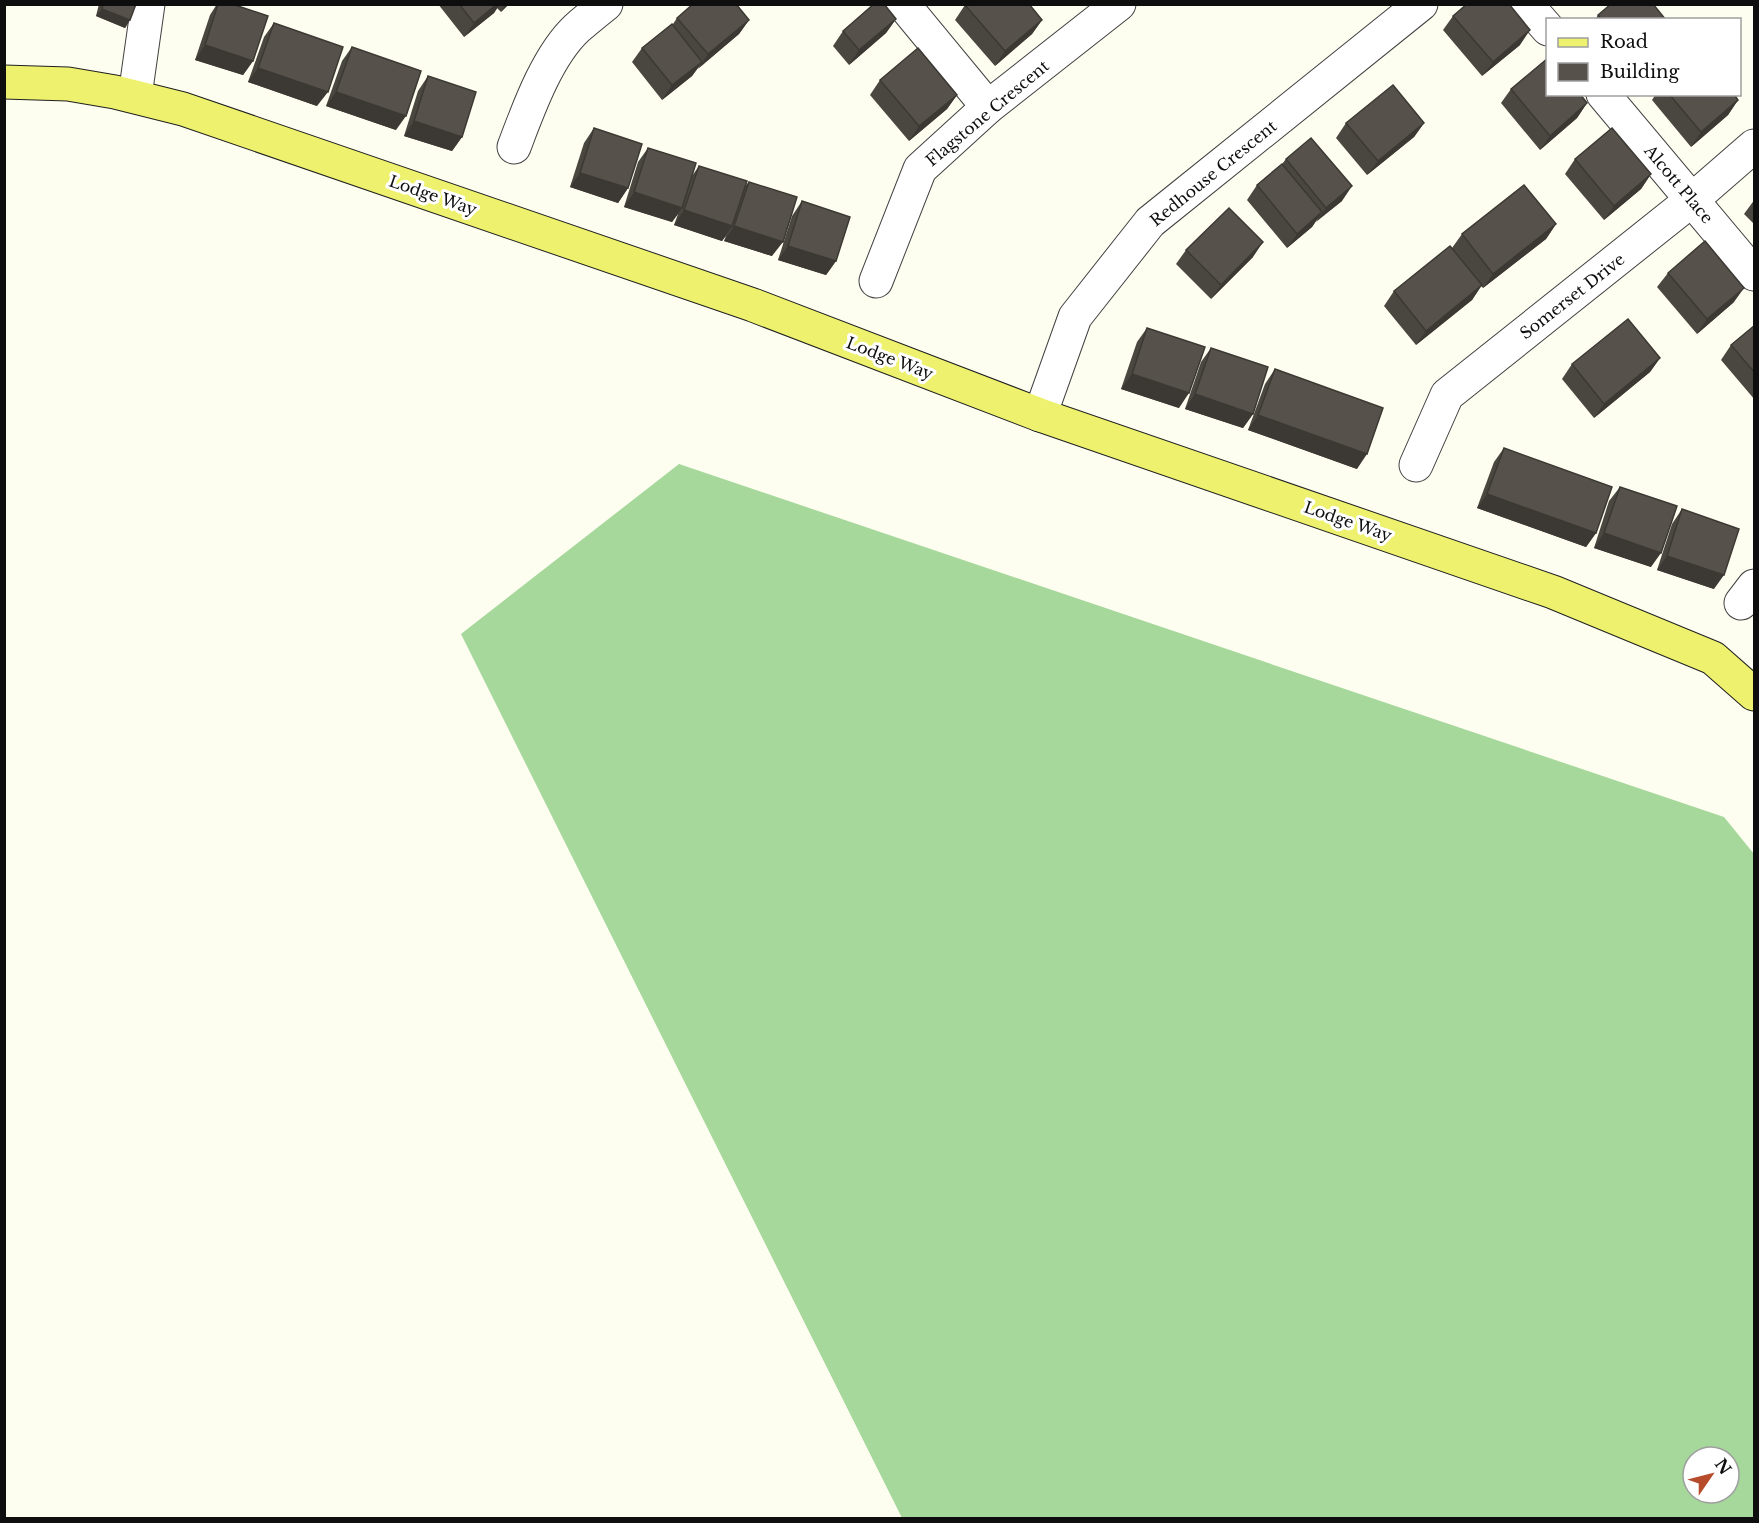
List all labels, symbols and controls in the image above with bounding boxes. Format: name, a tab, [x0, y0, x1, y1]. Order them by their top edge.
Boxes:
legend	[1546, 18, 1741, 96]
text: Road	[1600, 31, 1648, 53]
street label: Flagstone Crescent	[921, 56, 1053, 170]
text: Building	[1600, 61, 1679, 83]
street label: Redhouse Crescent	[1146, 116, 1280, 230]
street label: Alcott Place	[1640, 140, 1718, 227]
street label: Lodge Way	[386, 171, 480, 220]
street label: Somerset Drive	[1516, 249, 1628, 343]
street label: Lodge Way	[844, 332, 937, 384]
street label: Lodge Way	[1301, 497, 1395, 546]
north arrow	[1681, 1445, 1741, 1505]
text: N	[1711, 1454, 1736, 1478]

